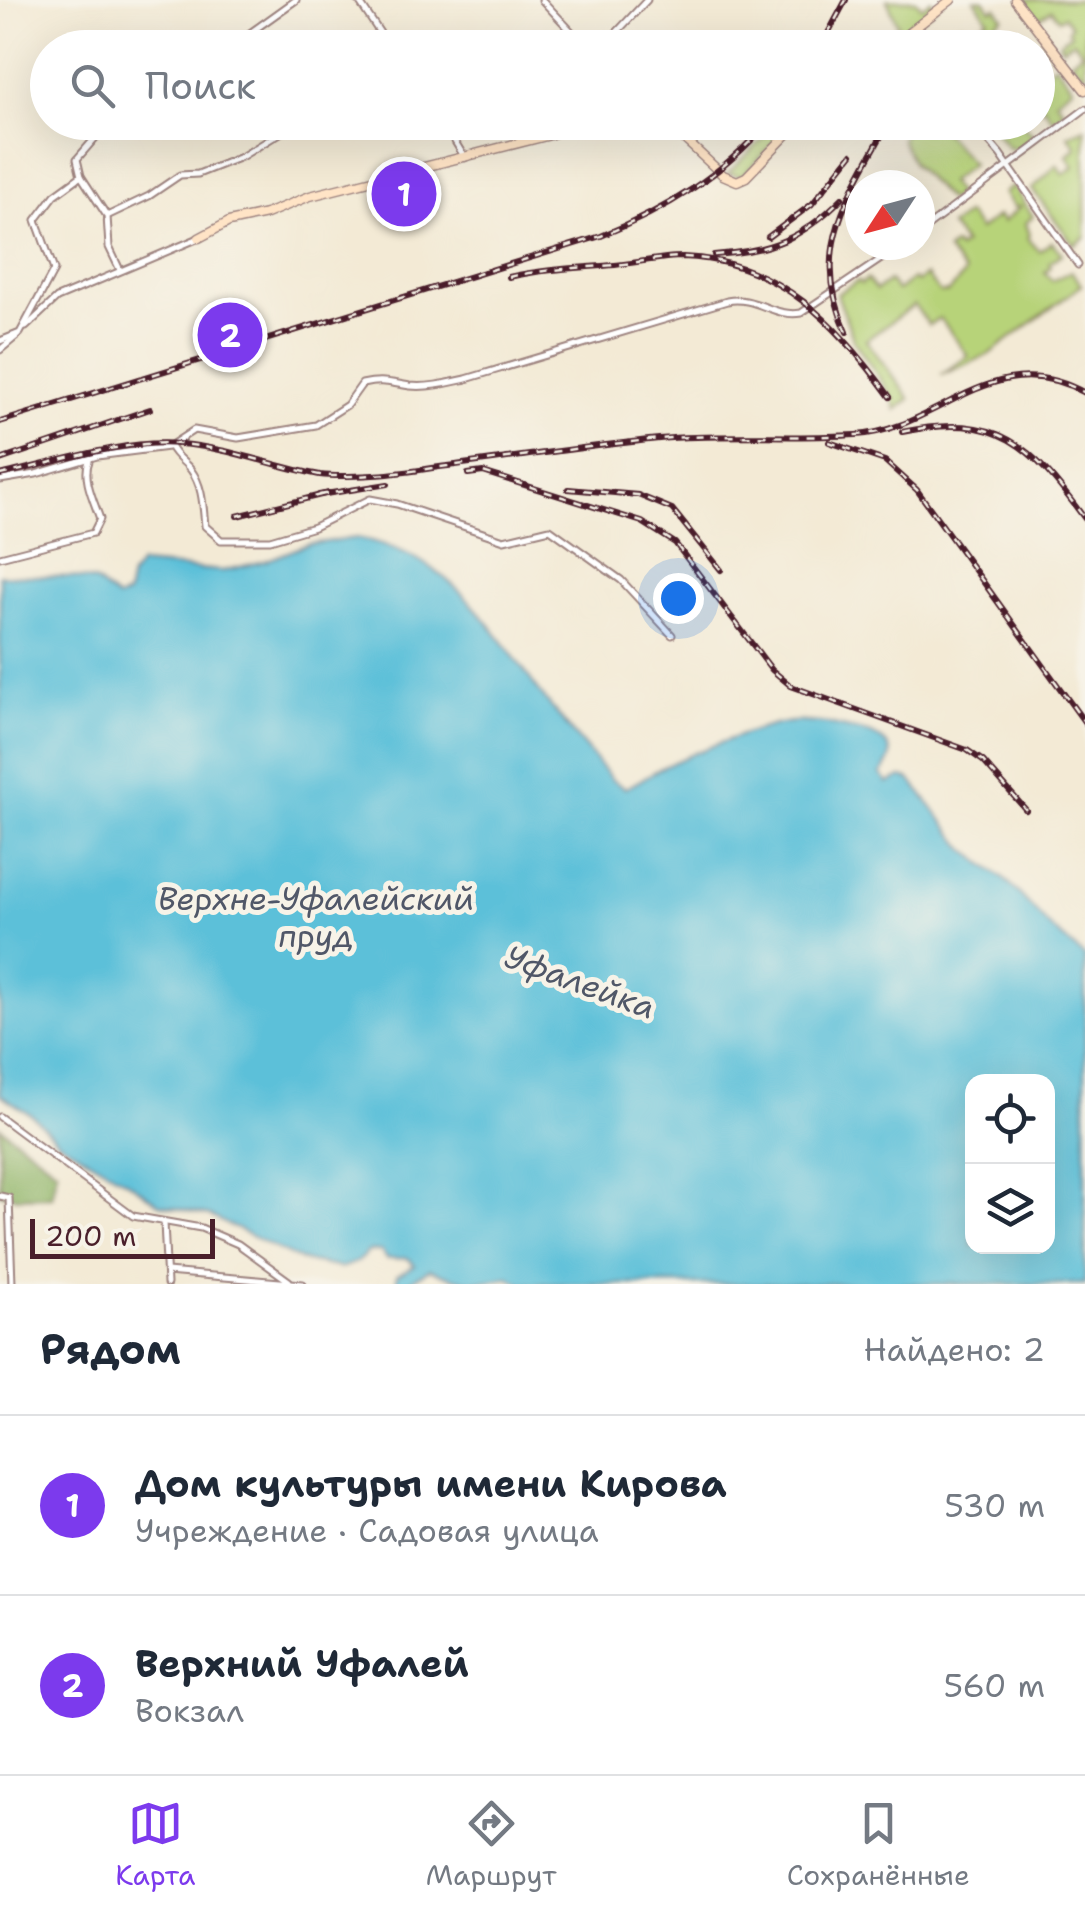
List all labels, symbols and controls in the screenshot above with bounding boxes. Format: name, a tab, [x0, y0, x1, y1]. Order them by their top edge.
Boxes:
search box	[30, 30, 1055, 140]
icon: search	[65, 58, 120, 113]
text: Поиск	[145, 60, 256, 111]
pin: 1	[372, 156, 436, 232]
north arrow	[845, 170, 935, 260]
pin: 2	[198, 298, 262, 372]
your location	[653, 573, 704, 624]
water label: Верхне-Уфалейский пруд	[158, 877, 474, 957]
water label: Уфалейка	[499, 934, 661, 1029]
map controls	[965, 1074, 1055, 1254]
button: locate	[965, 1074, 1055, 1164]
button: layers	[965, 1164, 1055, 1254]
scale bar	[30, 1214, 215, 1258]
text: 200 m	[45, 1217, 136, 1255]
text: Рядом	[40, 1321, 181, 1377]
text: Найдено: 2	[864, 1328, 1045, 1371]
text: Дом культуры имени Кирова	[135, 1458, 727, 1509]
text: 1	[65, 1484, 80, 1527]
text: 530 m	[944, 1484, 1045, 1527]
text: Учреждение · Садовая улица	[135, 1509, 599, 1552]
text: Верхний Уфалей	[135, 1638, 469, 1689]
text: 2	[61, 1664, 84, 1707]
text: 560 m	[943, 1664, 1045, 1707]
text: Вокзал	[135, 1689, 244, 1732]
tab: Карта	[115, 1796, 195, 1894]
tab: Маршрут	[426, 1796, 556, 1894]
tab: Сохранённые	[787, 1796, 970, 1894]

